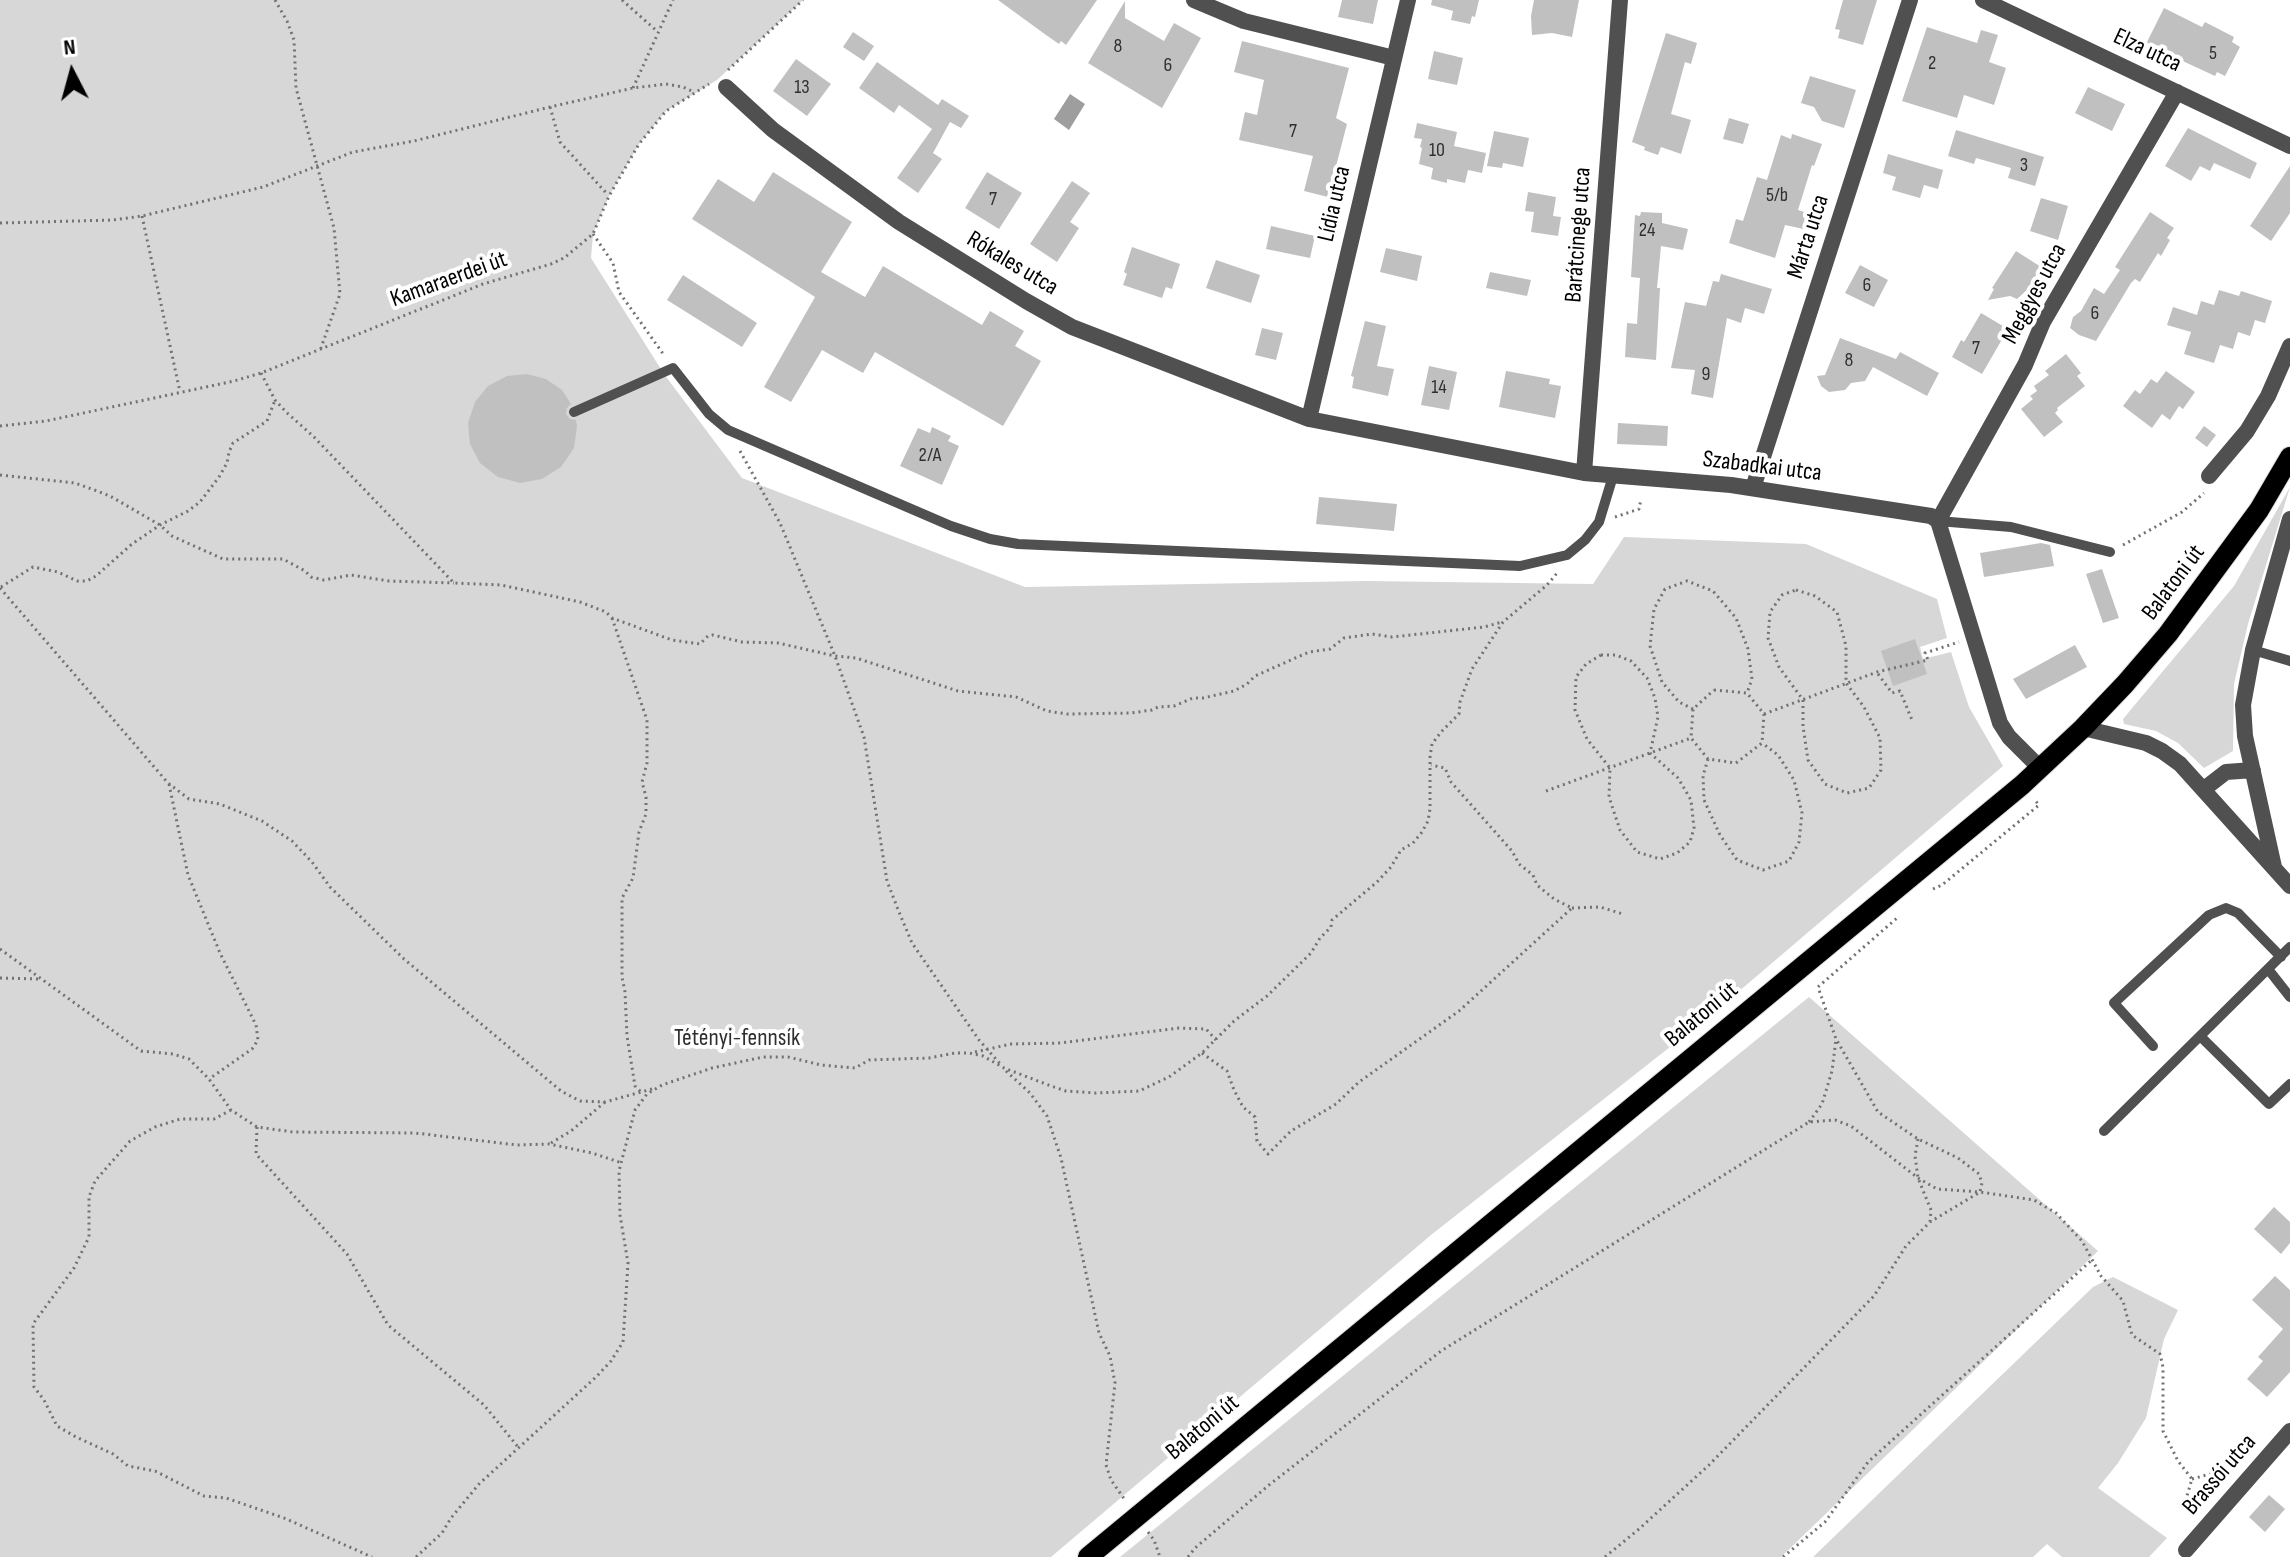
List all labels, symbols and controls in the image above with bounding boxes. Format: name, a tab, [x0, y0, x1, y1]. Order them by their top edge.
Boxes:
street label: Elza utca	[2108, 23, 2186, 79]
north arrow	[32, 32, 112, 112]
text: N	[62, 34, 77, 62]
house number: 8	[1114, 35, 1122, 59]
house number: 5	[2209, 42, 2217, 66]
house number: 2	[1928, 52, 1936, 76]
house number: 6	[1164, 54, 1172, 78]
house number: 13	[794, 76, 810, 100]
house number: 7	[1289, 120, 1297, 144]
house number: 10	[1429, 139, 1445, 163]
house number: 3	[2020, 154, 2028, 178]
street label: Lídia utca	[1312, 163, 1358, 245]
street label: Barátcinege utca	[1560, 166, 1598, 304]
house number: 5/b	[1766, 184, 1788, 208]
house number: 7	[989, 188, 997, 212]
street label: Márta utca	[1782, 191, 1836, 283]
house number: 24	[1639, 219, 1655, 243]
street label: Rókales utca	[961, 226, 1063, 302]
street label: Meggyes utca	[1997, 239, 2073, 349]
street label: Kamaraerdei út	[387, 246, 511, 314]
house number: 6	[1863, 274, 1871, 298]
house number: 6	[2091, 302, 2099, 326]
house number: 7	[1972, 337, 1980, 361]
house number: 8	[1845, 349, 1853, 373]
house number: 9	[1702, 363, 1710, 387]
house number: 14	[1431, 376, 1447, 400]
house number: 2/A	[919, 444, 941, 468]
street label: Szabadkai utca	[1701, 445, 1823, 489]
street label: Balatoni út	[2136, 540, 2212, 626]
street label: Balatoni út	[1660, 976, 1744, 1054]
park label: Tétényi-fennsík	[674, 1025, 800, 1053]
street label: Balatoni út	[1161, 1389, 1245, 1467]
street label: Brassói utca	[2177, 1429, 2263, 1521]

